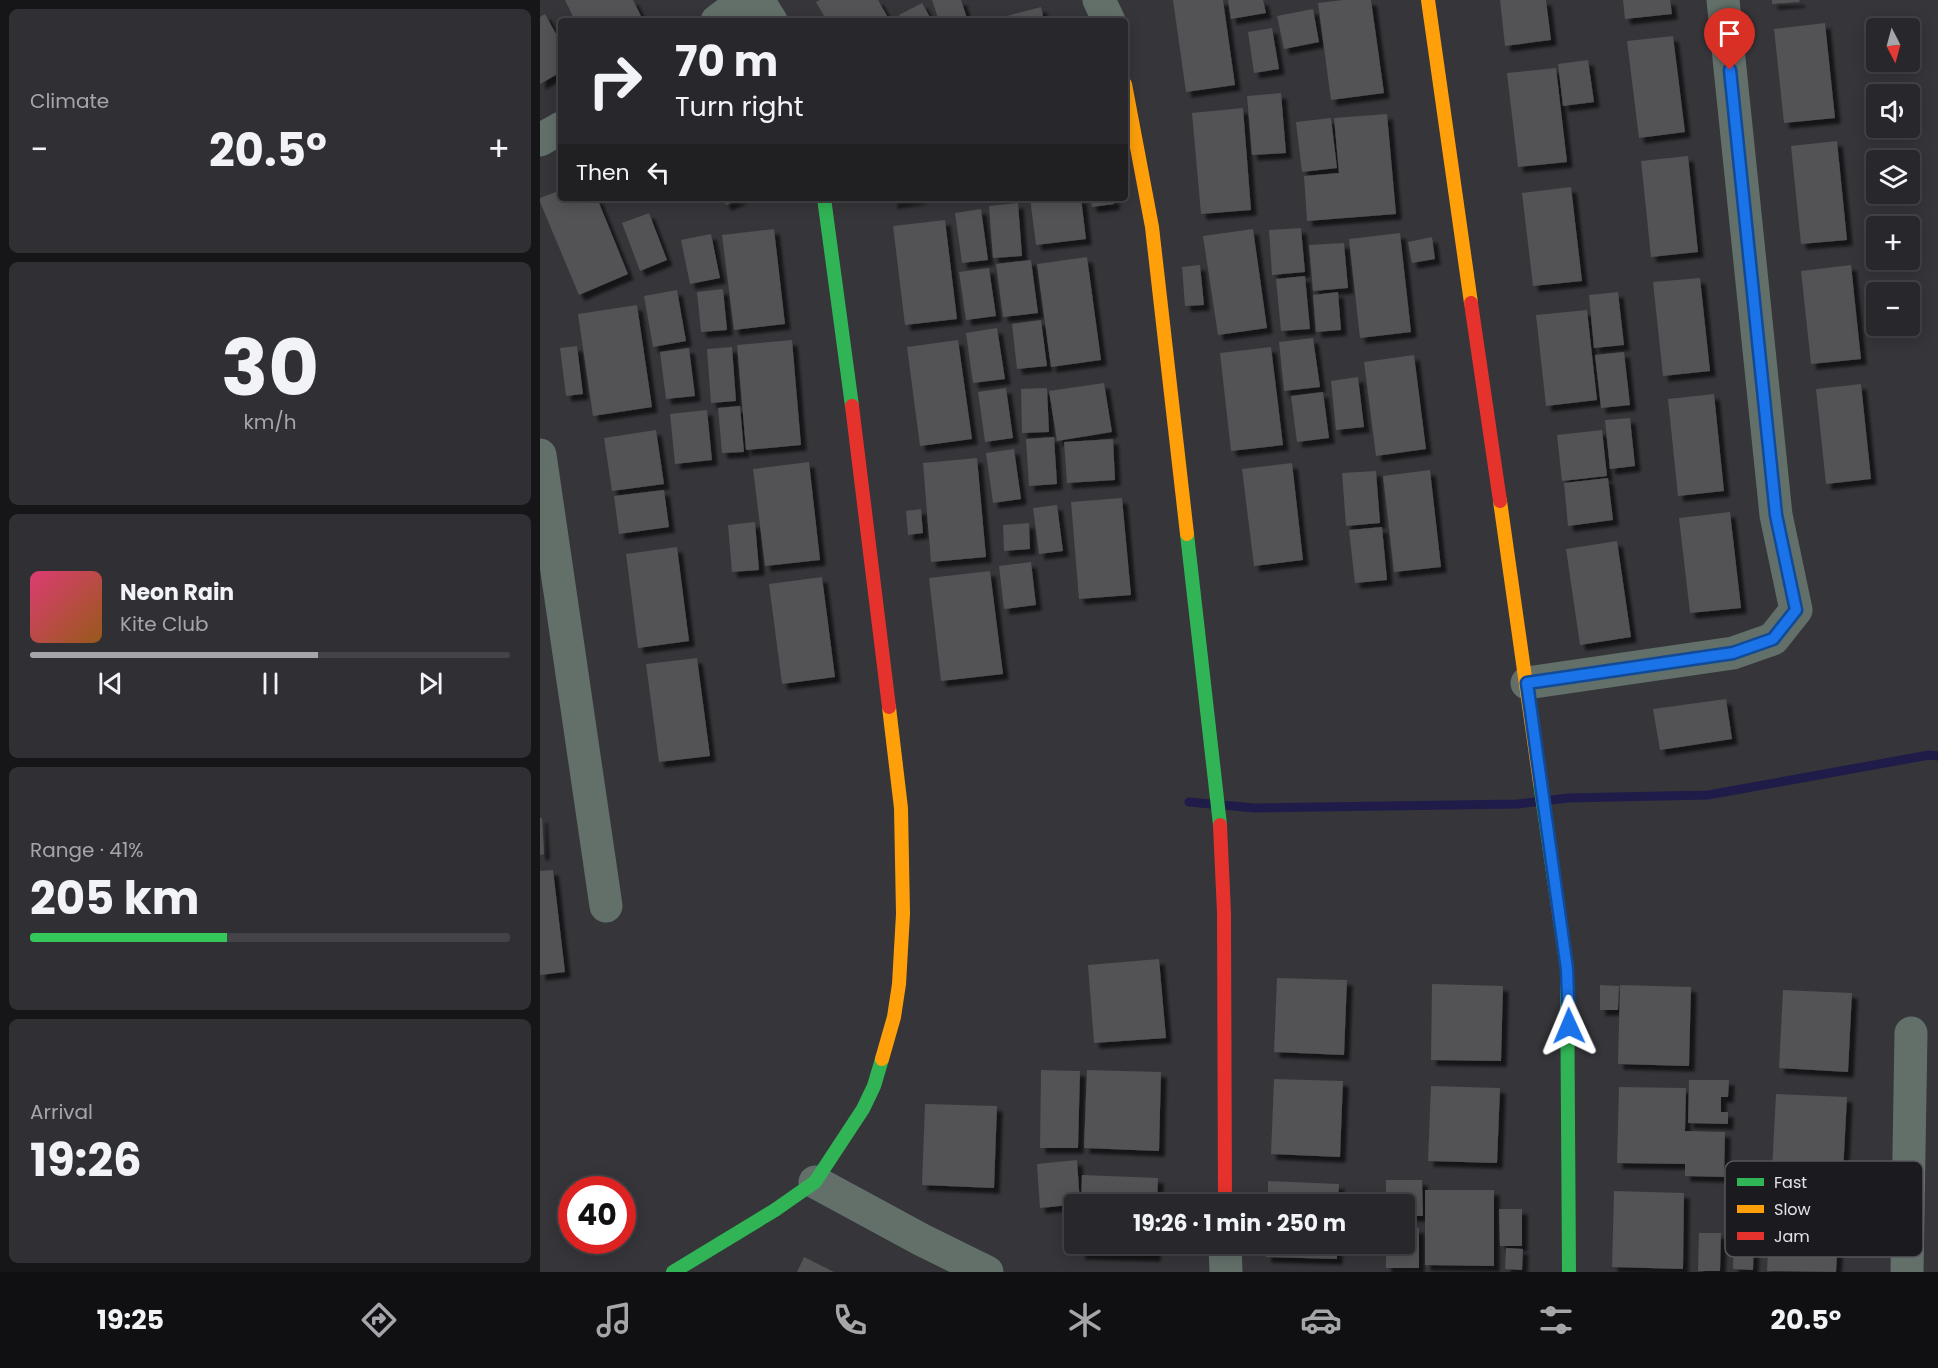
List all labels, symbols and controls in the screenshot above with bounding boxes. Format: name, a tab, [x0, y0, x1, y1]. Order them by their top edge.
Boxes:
pin	[1704, 8, 1755, 70]
icon: arrive	[1713, 17, 1746, 50]
north arrow	[1866, 18, 1920, 72]
map controls	[1866, 18, 1920, 336]
text: 70 m	[675, 32, 778, 91]
icon: right	[576, 42, 654, 120]
button: sound	[1866, 84, 1920, 138]
text: Climate	[30, 87, 109, 115]
text: Turn right	[675, 88, 804, 125]
text: 20.5°	[209, 119, 327, 182]
text: −	[30, 126, 48, 173]
text: +	[487, 126, 510, 173]
button: layers	[1866, 150, 1920, 204]
icon: left	[642, 156, 675, 189]
text: Then	[576, 157, 630, 188]
button: +	[1866, 216, 1920, 270]
button: −	[1866, 282, 1920, 336]
text: 30	[221, 313, 319, 422]
text: km/h	[243, 408, 297, 436]
text: Neon Rain	[120, 577, 234, 608]
text: Kite Club	[120, 610, 209, 638]
icon: previous	[94, 667, 127, 700]
icon: pause	[254, 667, 287, 700]
icon: next	[414, 667, 447, 700]
text: Range · 41%	[30, 836, 143, 864]
text: 205 km	[30, 867, 199, 930]
position arrow	[1537, 994, 1601, 1058]
text: Arrival	[30, 1098, 93, 1126]
text: 19:26	[30, 1129, 142, 1192]
legend	[1725, 1161, 1923, 1257]
text: Fast	[1774, 1171, 1807, 1194]
speed limit sign: 40	[558, 1176, 636, 1254]
text: Slow	[1774, 1198, 1811, 1221]
text: 19:26 · 1 min · 250 m	[1133, 1208, 1346, 1239]
text: Jam	[1774, 1225, 1810, 1248]
icon: directions	[358, 1299, 400, 1341]
icon: music	[593, 1299, 635, 1341]
icon: phone	[829, 1299, 871, 1341]
icon: climate	[1064, 1299, 1106, 1341]
icon: car	[1300, 1299, 1342, 1341]
icon: filters	[1535, 1299, 1577, 1341]
text: 19:25	[97, 1301, 164, 1338]
text: 20.5°	[1771, 1301, 1841, 1338]

